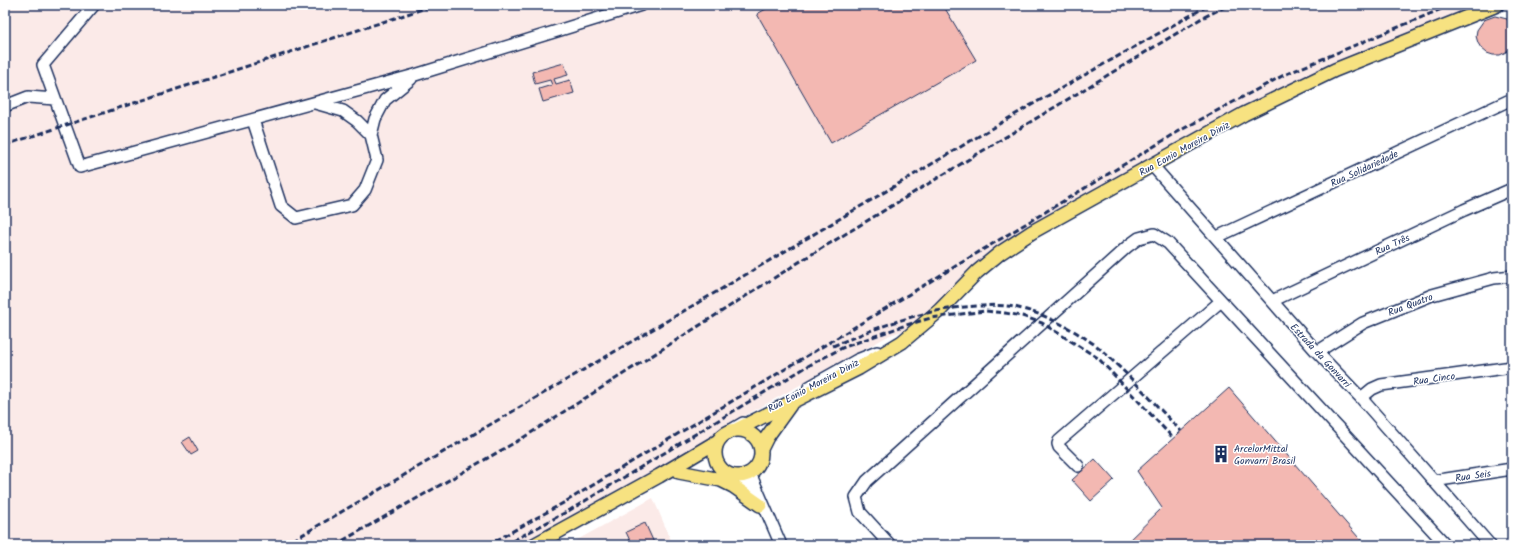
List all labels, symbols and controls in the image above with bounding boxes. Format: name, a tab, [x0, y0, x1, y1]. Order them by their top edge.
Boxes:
street label: Rua Eonio Moreira Diniz	[1136, 117, 1233, 180]
street label: Rua Solidariedade	[1328, 146, 1401, 192]
street label: Rua Três	[1372, 230, 1413, 260]
street label: Rua Quatro	[1386, 289, 1436, 321]
street label: Estrada da Gonvarri	[1286, 320, 1355, 392]
street label: Rua Eonio Moreira Diniz	[765, 355, 863, 417]
street label: Rua Cinco	[1412, 368, 1457, 390]
place label: ArcelorMittal Gonvarri Brasil	[1234, 441, 1296, 469]
building icon: ArcelorMittal Gonvarri Brasil	[1211, 444, 1231, 464]
street label: Rua Seis	[1454, 465, 1493, 486]

